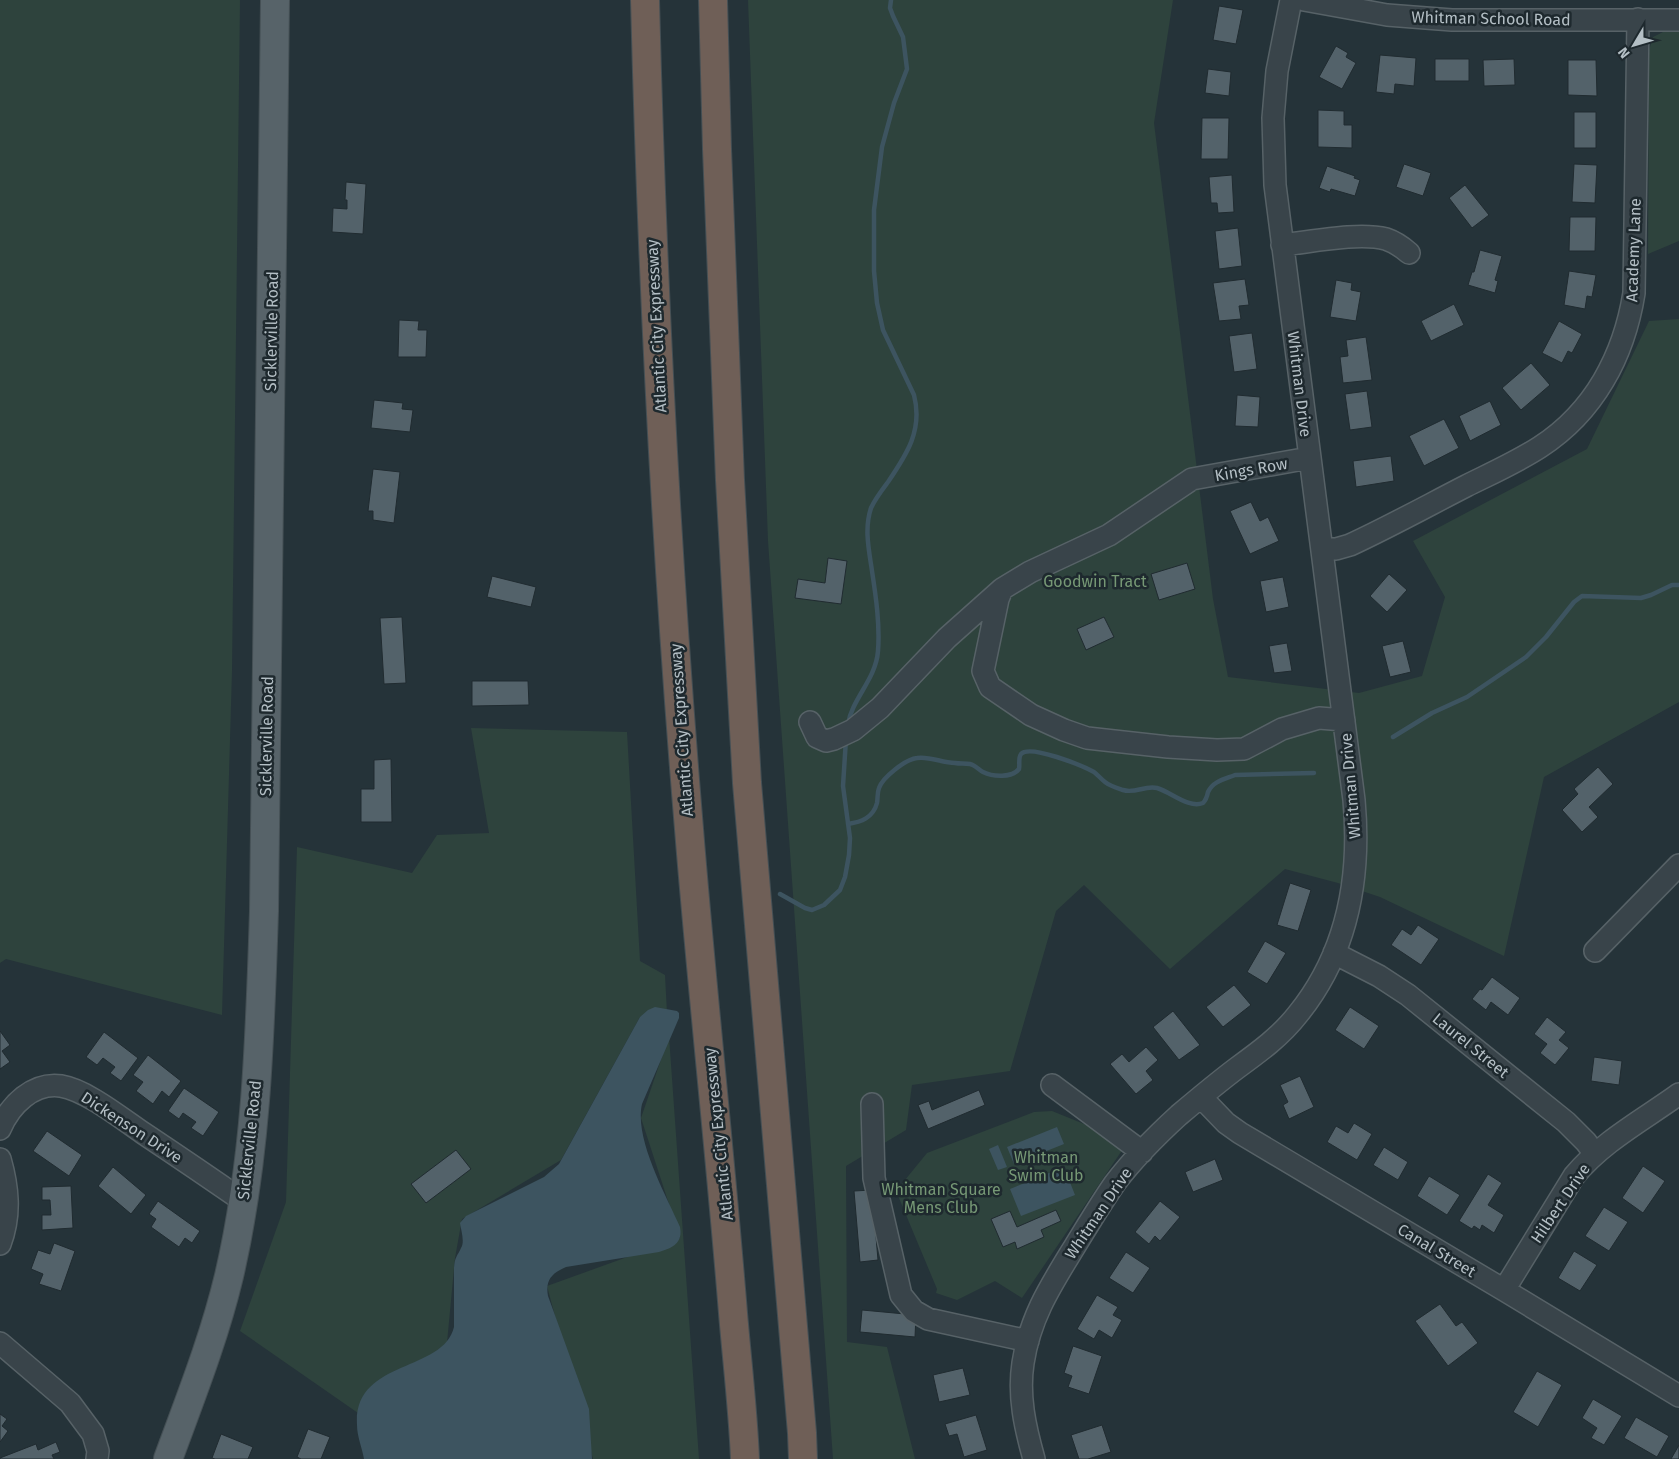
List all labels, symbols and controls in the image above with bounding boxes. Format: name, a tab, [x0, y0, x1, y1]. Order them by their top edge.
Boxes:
street label: Whitman School Road	[1411, 8, 1571, 29]
north arrow	[1609, 20, 1659, 70]
text: N	[1615, 44, 1634, 62]
street label: Academy Lane	[1622, 198, 1645, 302]
street label: Atlantic City Expressway	[642, 239, 671, 413]
street label: Sicklerville Road	[261, 271, 282, 391]
street label: Whitman Drive	[1284, 330, 1315, 438]
street label: Kings Row	[1213, 454, 1289, 485]
park label: Goodwin Tract	[1043, 572, 1147, 591]
street label: Atlantic City Expressway	[666, 643, 697, 817]
street label: Sicklerville Road	[256, 676, 277, 796]
street label: Whitman Drive	[1336, 732, 1365, 840]
street label: Laurel Street	[1429, 1009, 1513, 1082]
street label: Atlantic City Expressway	[700, 1047, 737, 1221]
street label: Sicklerville Road	[234, 1079, 265, 1201]
street label: Dickenson Drive	[78, 1088, 186, 1167]
park label: Whitman Swim Club	[1009, 1148, 1083, 1185]
street label: Hilbert Drive	[1527, 1160, 1594, 1247]
street label: Whitman Drive	[1061, 1164, 1136, 1263]
park label: Whitman Square Mens Club	[881, 1180, 1001, 1217]
street label: Canal Street	[1394, 1220, 1479, 1281]

